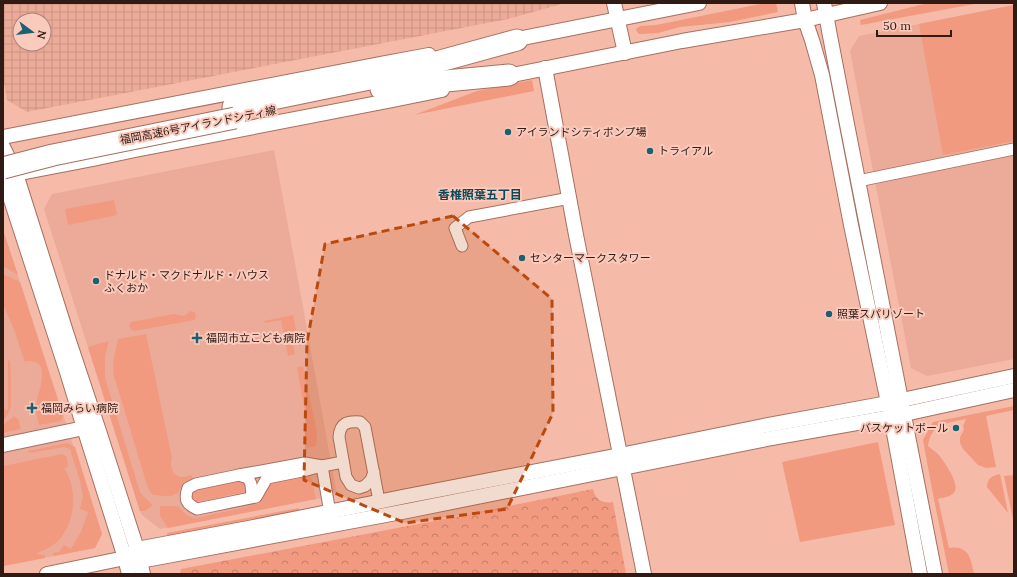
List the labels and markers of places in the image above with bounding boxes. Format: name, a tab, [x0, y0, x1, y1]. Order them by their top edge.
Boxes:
place label: アイランドシティポンプ場	[516, 125, 646, 139]
marker: アイランドシティポンプ場	[503, 127, 513, 137]
place label: トライアル	[658, 144, 713, 158]
marker: トライアル	[645, 146, 655, 156]
place label: センターマークスタワー	[530, 251, 651, 265]
marker: センターマークスタワー	[517, 253, 527, 263]
place label: ドナルド・マクドナルド・ハウス ふくおか	[104, 268, 269, 295]
marker: ドナルド・マクドナルド・ハウス ふくおか	[91, 276, 101, 286]
place label: 照葉スパリゾート	[837, 307, 925, 321]
marker: 照葉スパリゾート	[824, 309, 834, 319]
place label: 福岡市立こども病院	[206, 331, 305, 345]
marker: 福岡市立こども病院	[191, 332, 203, 344]
place label: 福岡みらい病院	[41, 401, 118, 415]
marker: 福岡みらい病院	[26, 402, 38, 414]
place label: バスケットボール	[860, 421, 948, 435]
marker: バスケットボール	[951, 423, 961, 433]

